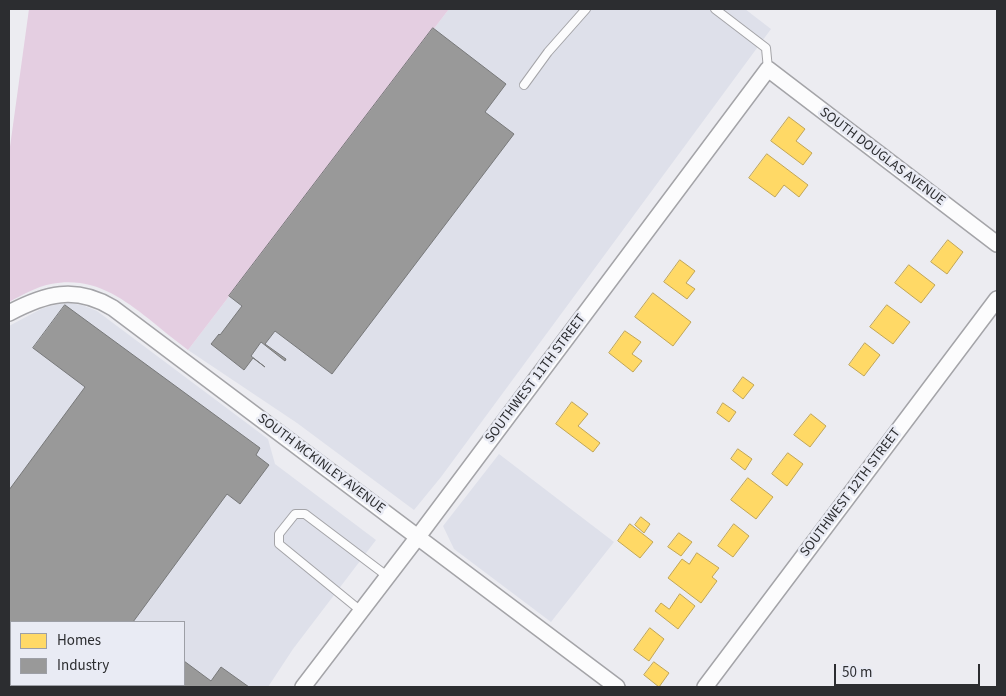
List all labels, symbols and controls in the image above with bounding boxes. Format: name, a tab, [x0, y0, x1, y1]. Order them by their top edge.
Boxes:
street label: SOUTH DOUGLAS AVENUE	[816, 104, 948, 210]
street label: SOUTHWEST 11TH STREET	[482, 311, 590, 447]
street label: SOUTH MCKINLEY AVENUE	[254, 411, 388, 517]
street label: SOUTHWEST 12TH STREET	[797, 425, 905, 561]
legend	[10, 621, 185, 686]
text: Homes	[57, 630, 101, 651]
scale bar	[836, 654, 982, 686]
text: Industry	[57, 655, 109, 676]
text: 50 m	[842, 662, 872, 683]

